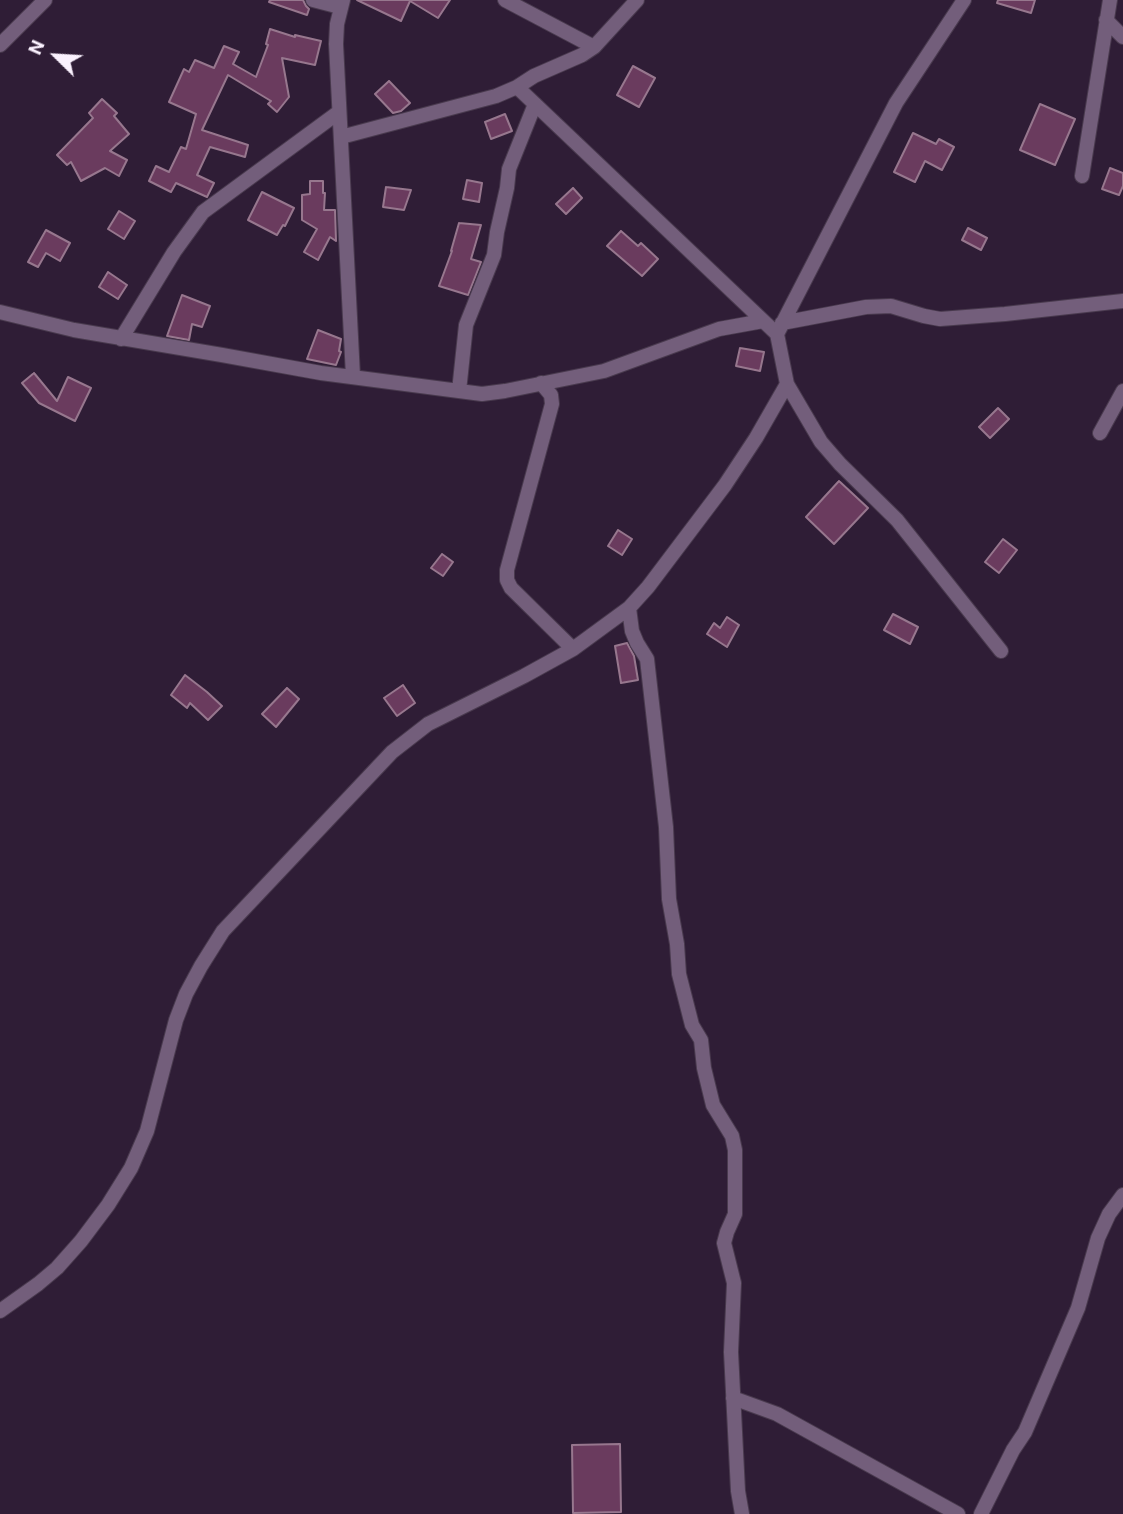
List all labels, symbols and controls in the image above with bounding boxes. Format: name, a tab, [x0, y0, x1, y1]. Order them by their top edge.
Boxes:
north arrow	[21, 21, 91, 91]
text: N	[23, 36, 50, 58]

